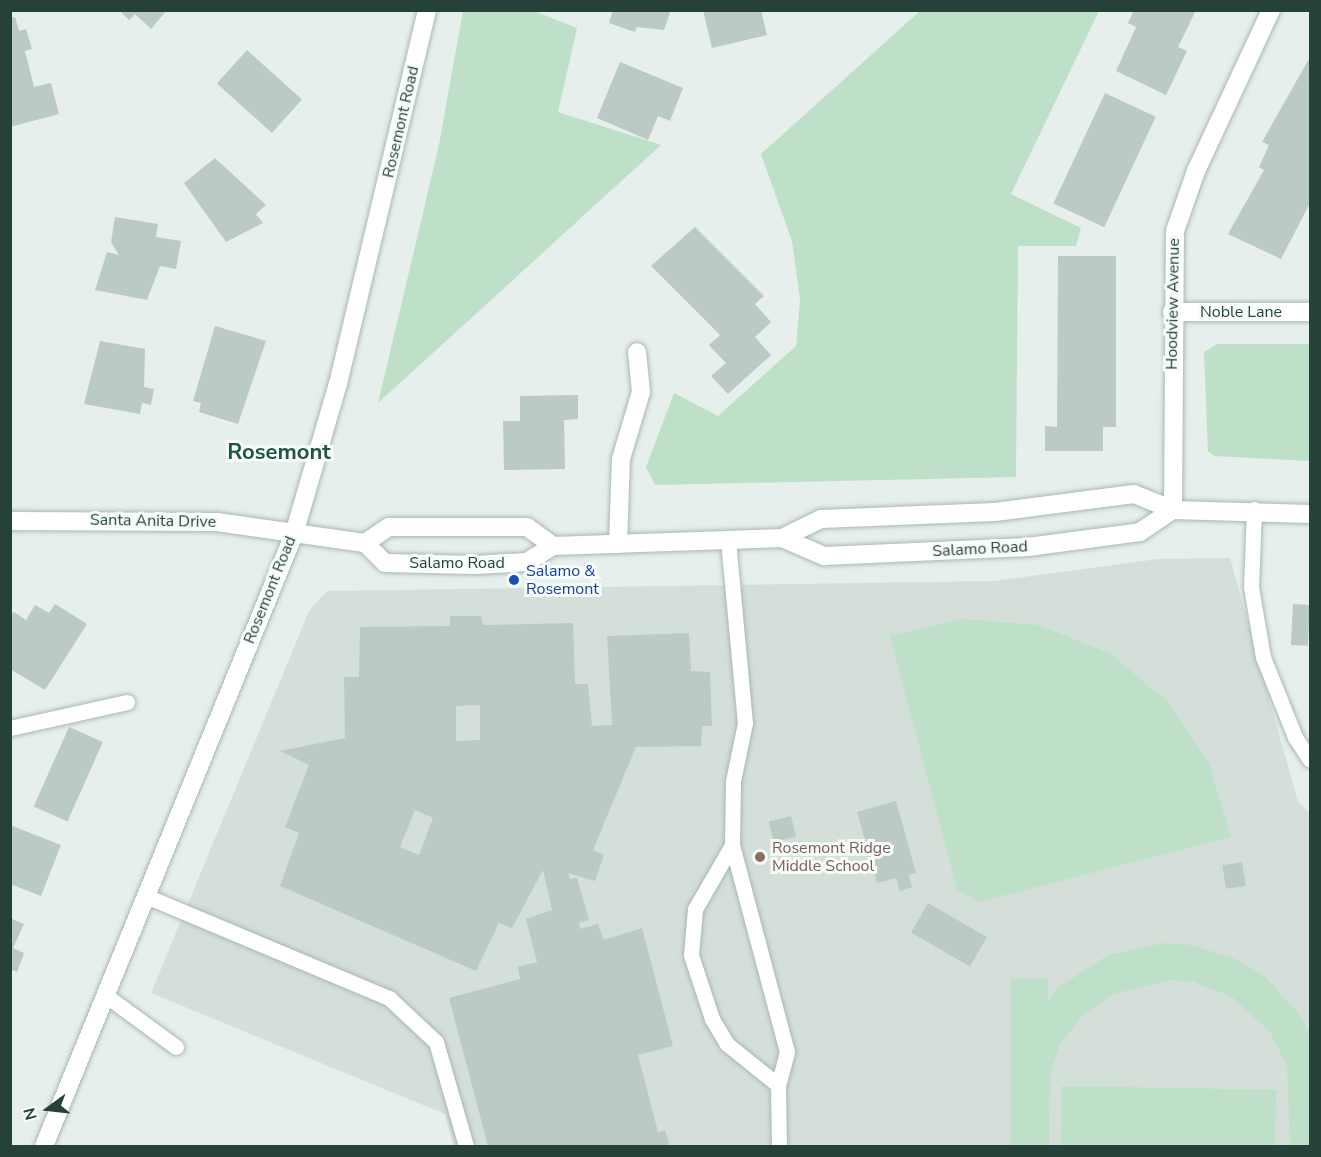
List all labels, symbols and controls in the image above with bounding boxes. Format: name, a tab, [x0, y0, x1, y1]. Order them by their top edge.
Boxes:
street label: Rosemont Road	[379, 64, 423, 180]
street label: Hoodview Avenue	[1162, 238, 1184, 370]
street label: Noble Lane	[1200, 302, 1282, 322]
district label: Rosemont	[227, 440, 331, 466]
street label: Santa Anita Drive	[90, 510, 216, 532]
street label: Rosemont Road	[240, 533, 300, 647]
street label: Salamo Road	[932, 537, 1028, 561]
street label: Salamo Road	[409, 553, 505, 573]
place label: Salamo & Rosemont	[526, 561, 599, 599]
marker: Salamo & Rosemont	[507, 573, 521, 587]
place label: Rosemont Ridge Middle School	[772, 838, 891, 876]
marker: Rosemont Ridge Middle School	[753, 850, 767, 864]
north arrow	[18, 1079, 78, 1139]
text: N	[18, 1105, 43, 1122]

